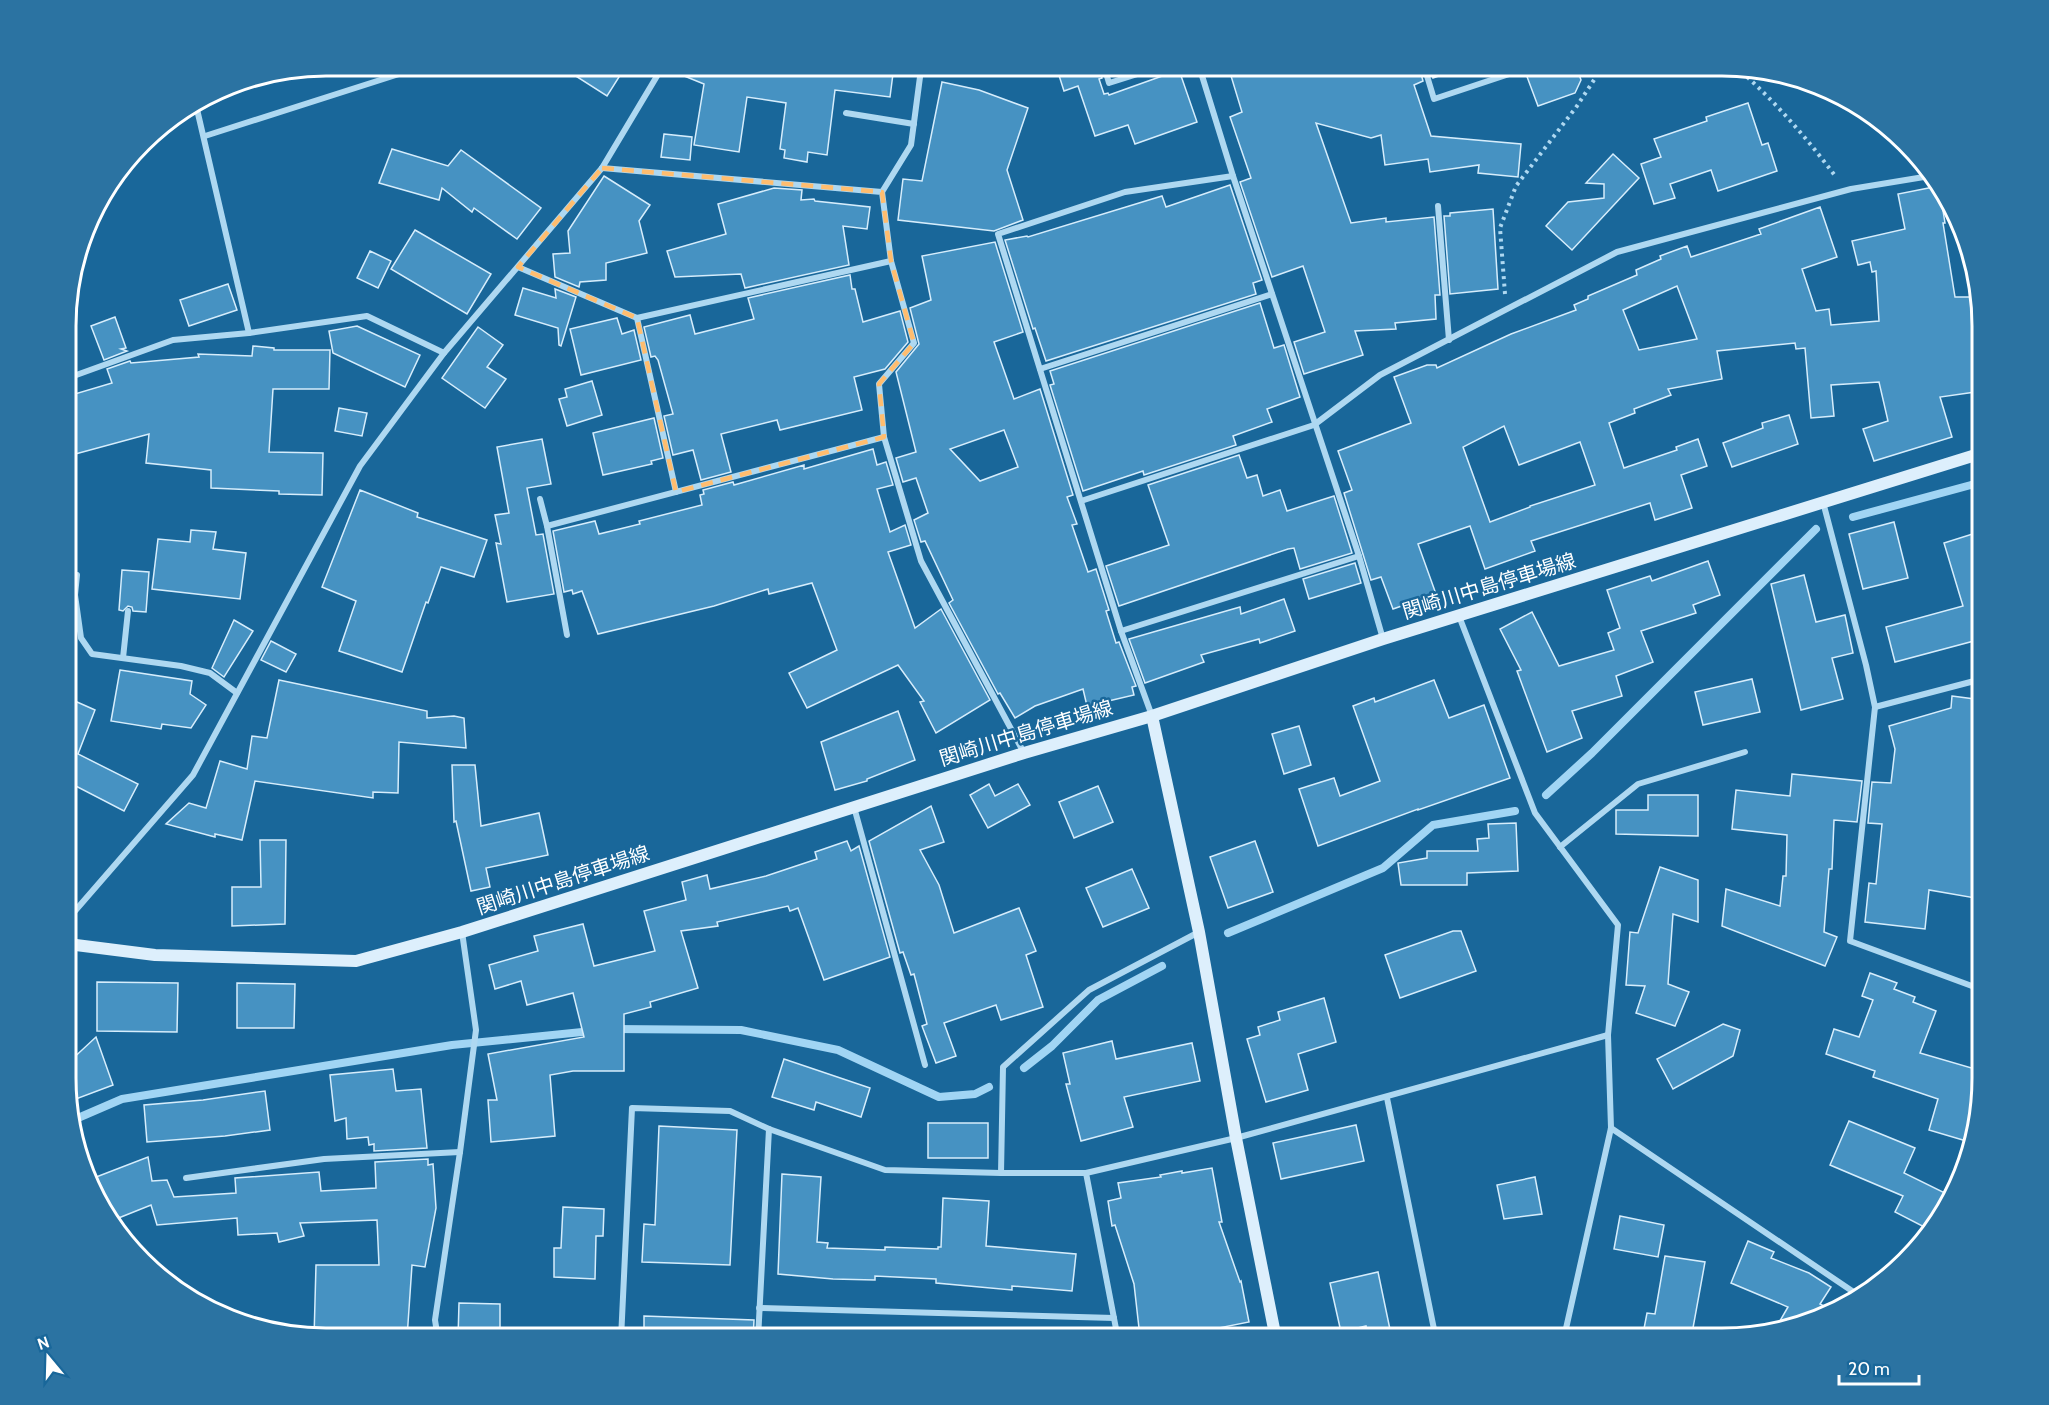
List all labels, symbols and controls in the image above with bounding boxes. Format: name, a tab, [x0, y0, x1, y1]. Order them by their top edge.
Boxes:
street label: 関崎川中島停車場線	[1399, 548, 1579, 624]
street label: 関崎川中島停車場線	[936, 695, 1116, 771]
street label: 関崎川中島停車場線	[474, 841, 652, 919]
north arrow	[18, 1327, 78, 1387]
text: N	[35, 1332, 52, 1354]
scale bar	[1839, 1348, 1918, 1386]
text: 20 m	[1848, 1358, 1890, 1380]

